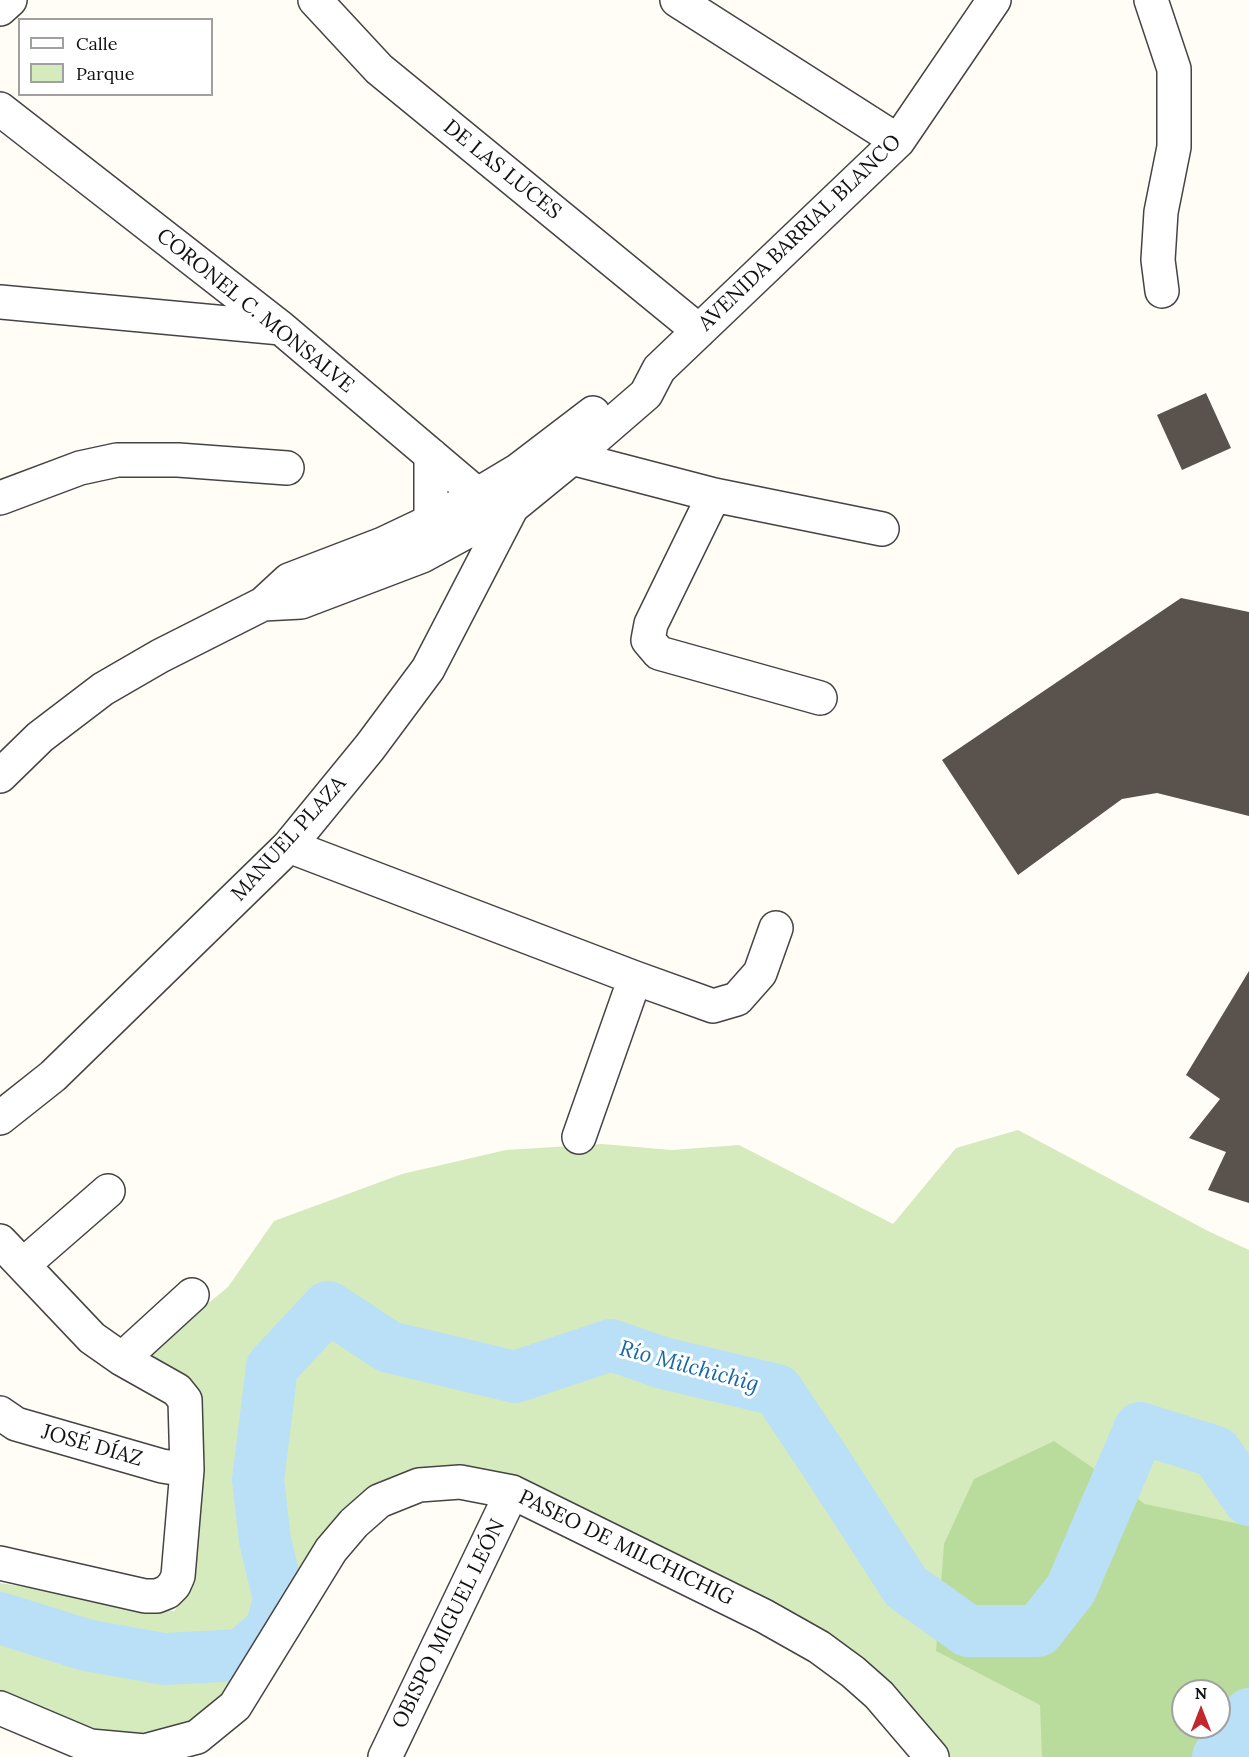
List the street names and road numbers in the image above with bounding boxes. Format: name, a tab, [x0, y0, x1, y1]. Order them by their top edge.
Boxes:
street label: DE LAS LUCES	[438, 115, 566, 225]
street label: AVENIDA BARRIAL BLANCO	[694, 130, 906, 336]
street label: CORONEL C. MONSALVE	[151, 223, 359, 399]
street label: MANUEL PLAZA	[226, 771, 352, 907]
street label: JOSÉ DÍAZ	[39, 1420, 145, 1472]
street label: PASEO DE MILCHICHIG	[514, 1485, 738, 1611]
street label: OBISPO MIGUEL LEÓN	[387, 1515, 511, 1733]

